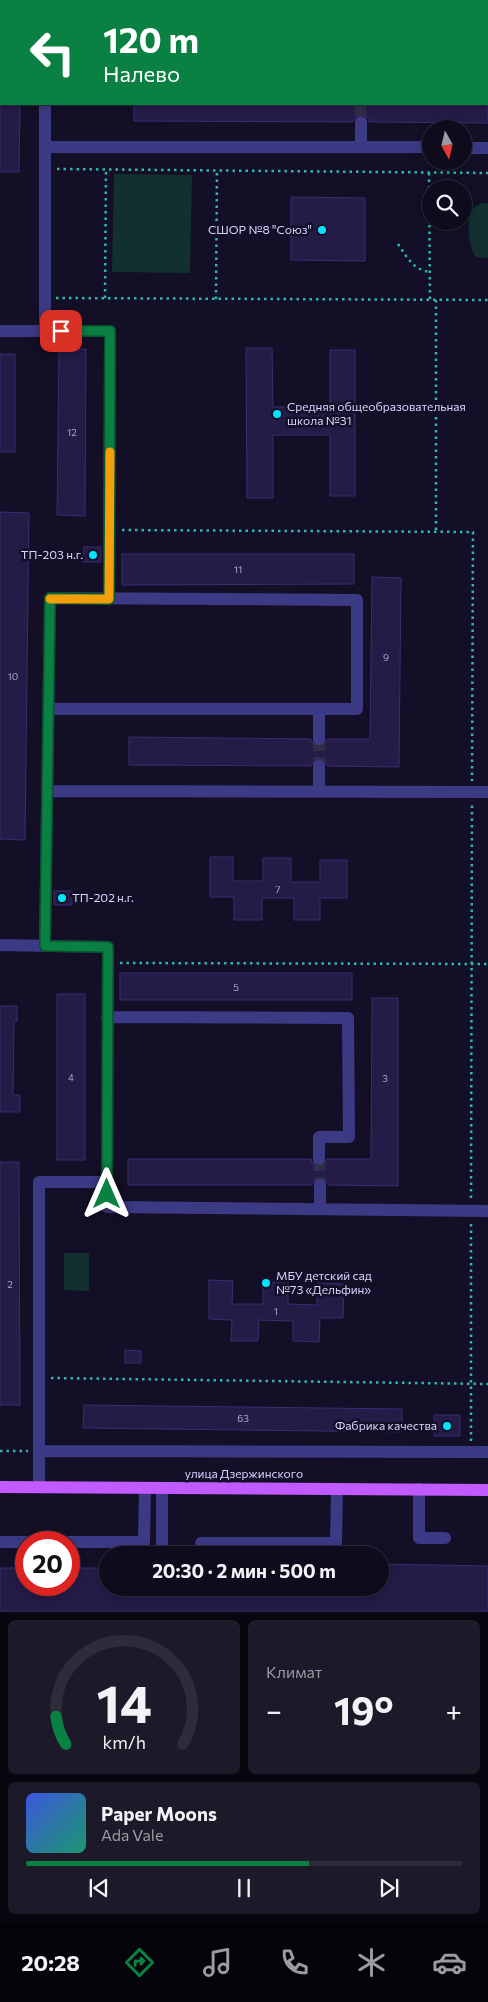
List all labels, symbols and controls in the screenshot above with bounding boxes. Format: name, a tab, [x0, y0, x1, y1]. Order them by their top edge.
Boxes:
text: 120 m	[103, 17, 199, 60]
icon: left	[20, 20, 85, 85]
text: Налево	[103, 60, 180, 87]
north arrow	[422, 120, 472, 170]
map controls	[422, 120, 472, 230]
button: search	[422, 180, 472, 230]
place label: СШОР №8 "Союз"	[208, 222, 312, 236]
marker: СШОР №8 "Союз"	[316, 224, 328, 236]
pin	[40, 310, 82, 352]
icon: arrive	[47, 317, 75, 345]
place label: Средняя общеобразовательная школа №31	[287, 399, 466, 427]
marker: Средняя общеобразовательная школа №31	[271, 408, 283, 420]
house number: 12	[67, 426, 77, 438]
place label: ТП-203 н.г.	[21, 547, 83, 561]
marker: ТП-203 н.г.	[87, 549, 99, 561]
house number: 11	[234, 563, 242, 575]
house number: 9	[383, 651, 389, 663]
house number: 10	[8, 670, 18, 682]
house number: 7	[275, 883, 281, 895]
place label: ТП-202 н.г.	[72, 890, 134, 904]
marker: ТП-202 н.г.	[56, 892, 68, 904]
house number: 5	[233, 981, 239, 993]
house number: 4	[68, 1071, 74, 1083]
house number: 3	[382, 1072, 388, 1084]
position arrow	[80, 1167, 132, 1219]
place label: МБУ детский сад №73 «Дельфин»	[276, 1268, 372, 1296]
marker: МБУ детский сад №73 «Дельфин»	[260, 1277, 272, 1289]
house number: 2	[7, 1278, 13, 1290]
house number: 1	[274, 1305, 278, 1317]
house number: 63	[237, 1412, 249, 1424]
place label: Фабрика качества	[335, 1418, 437, 1432]
marker: Фабрика качества	[441, 1420, 453, 1432]
street label: улица Дзержинского	[185, 1466, 303, 1480]
speed limit sign: 20	[15, 1531, 80, 1596]
text: 20:30 · 2 мин · 500 m	[152, 1559, 336, 1582]
text: Климат	[266, 1662, 322, 1681]
text: 14	[96, 1670, 152, 1734]
text: 19°	[334, 1686, 394, 1733]
text: −	[266, 1693, 282, 1727]
text: +	[446, 1693, 462, 1727]
text: km/h	[102, 1731, 146, 1753]
text: Paper Moons	[101, 1802, 217, 1825]
text: Ada Vale	[101, 1825, 163, 1844]
icon: previous	[85, 1874, 113, 1902]
icon: pause	[230, 1874, 258, 1902]
icon: next	[375, 1874, 403, 1902]
icon: directions	[122, 1945, 157, 1980]
icon: music	[200, 1945, 235, 1980]
icon: phone	[277, 1945, 312, 1980]
icon: climate	[354, 1945, 389, 1980]
icon: car	[432, 1945, 467, 1980]
text: 20:28	[21, 1949, 80, 1976]

